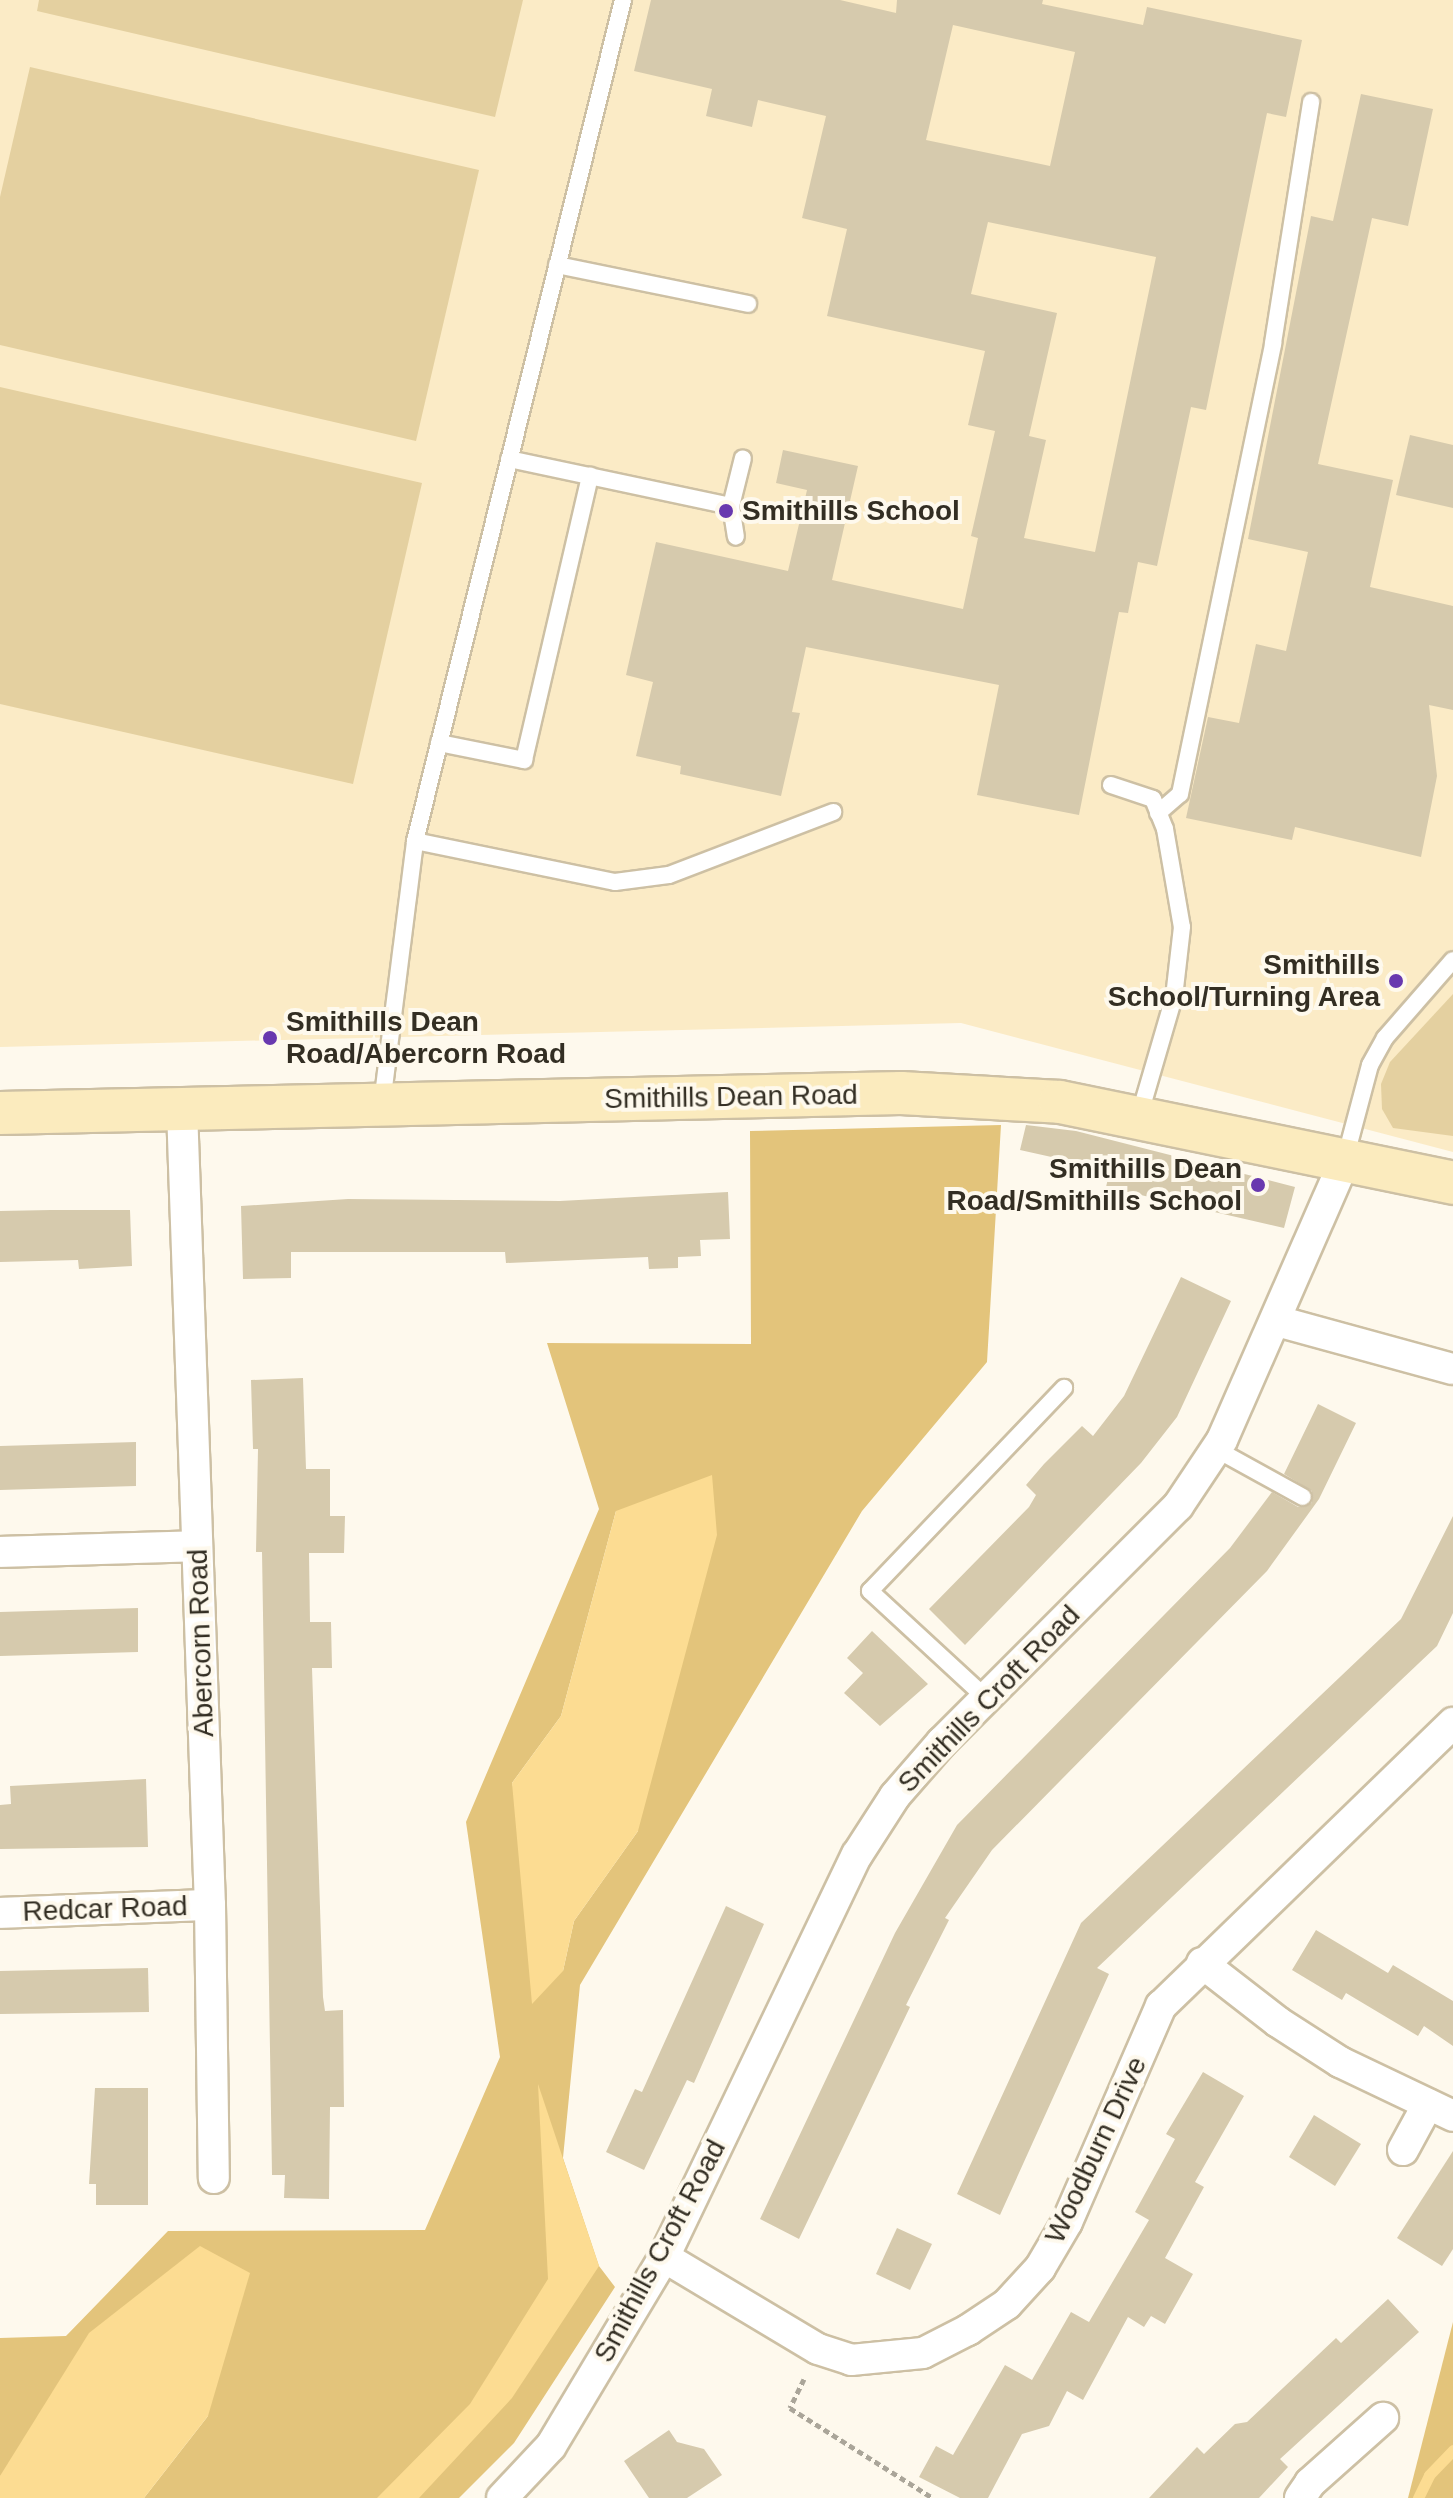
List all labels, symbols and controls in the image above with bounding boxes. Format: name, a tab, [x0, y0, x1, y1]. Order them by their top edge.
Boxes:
place label: Smithills School	[742, 494, 960, 528]
marker: Smithills School	[717, 502, 735, 520]
place label: Smithills School/Turning Area	[1107, 948, 1380, 1014]
marker: Smithills School/Turning Area	[1387, 972, 1405, 990]
place label: Smithills Dean Road/Abercorn Road	[286, 1005, 566, 1071]
marker: Smithills Dean Road/Abercorn Road	[261, 1029, 279, 1047]
street label: Smithills Dean Road	[604, 1078, 858, 1116]
place label: Smithills Dean Road/Smithills School	[946, 1152, 1242, 1218]
marker: Smithills Dean Road/Smithills School	[1249, 1176, 1267, 1194]
street label: Abercorn Road	[181, 1548, 221, 1738]
street label: Smithills Croft Road	[891, 1598, 1087, 1800]
street label: Redcar Road	[22, 1889, 188, 1929]
street label: Woodburn Drive	[1038, 2051, 1154, 2249]
street label: Smithills Croft Road	[587, 2134, 733, 2368]

